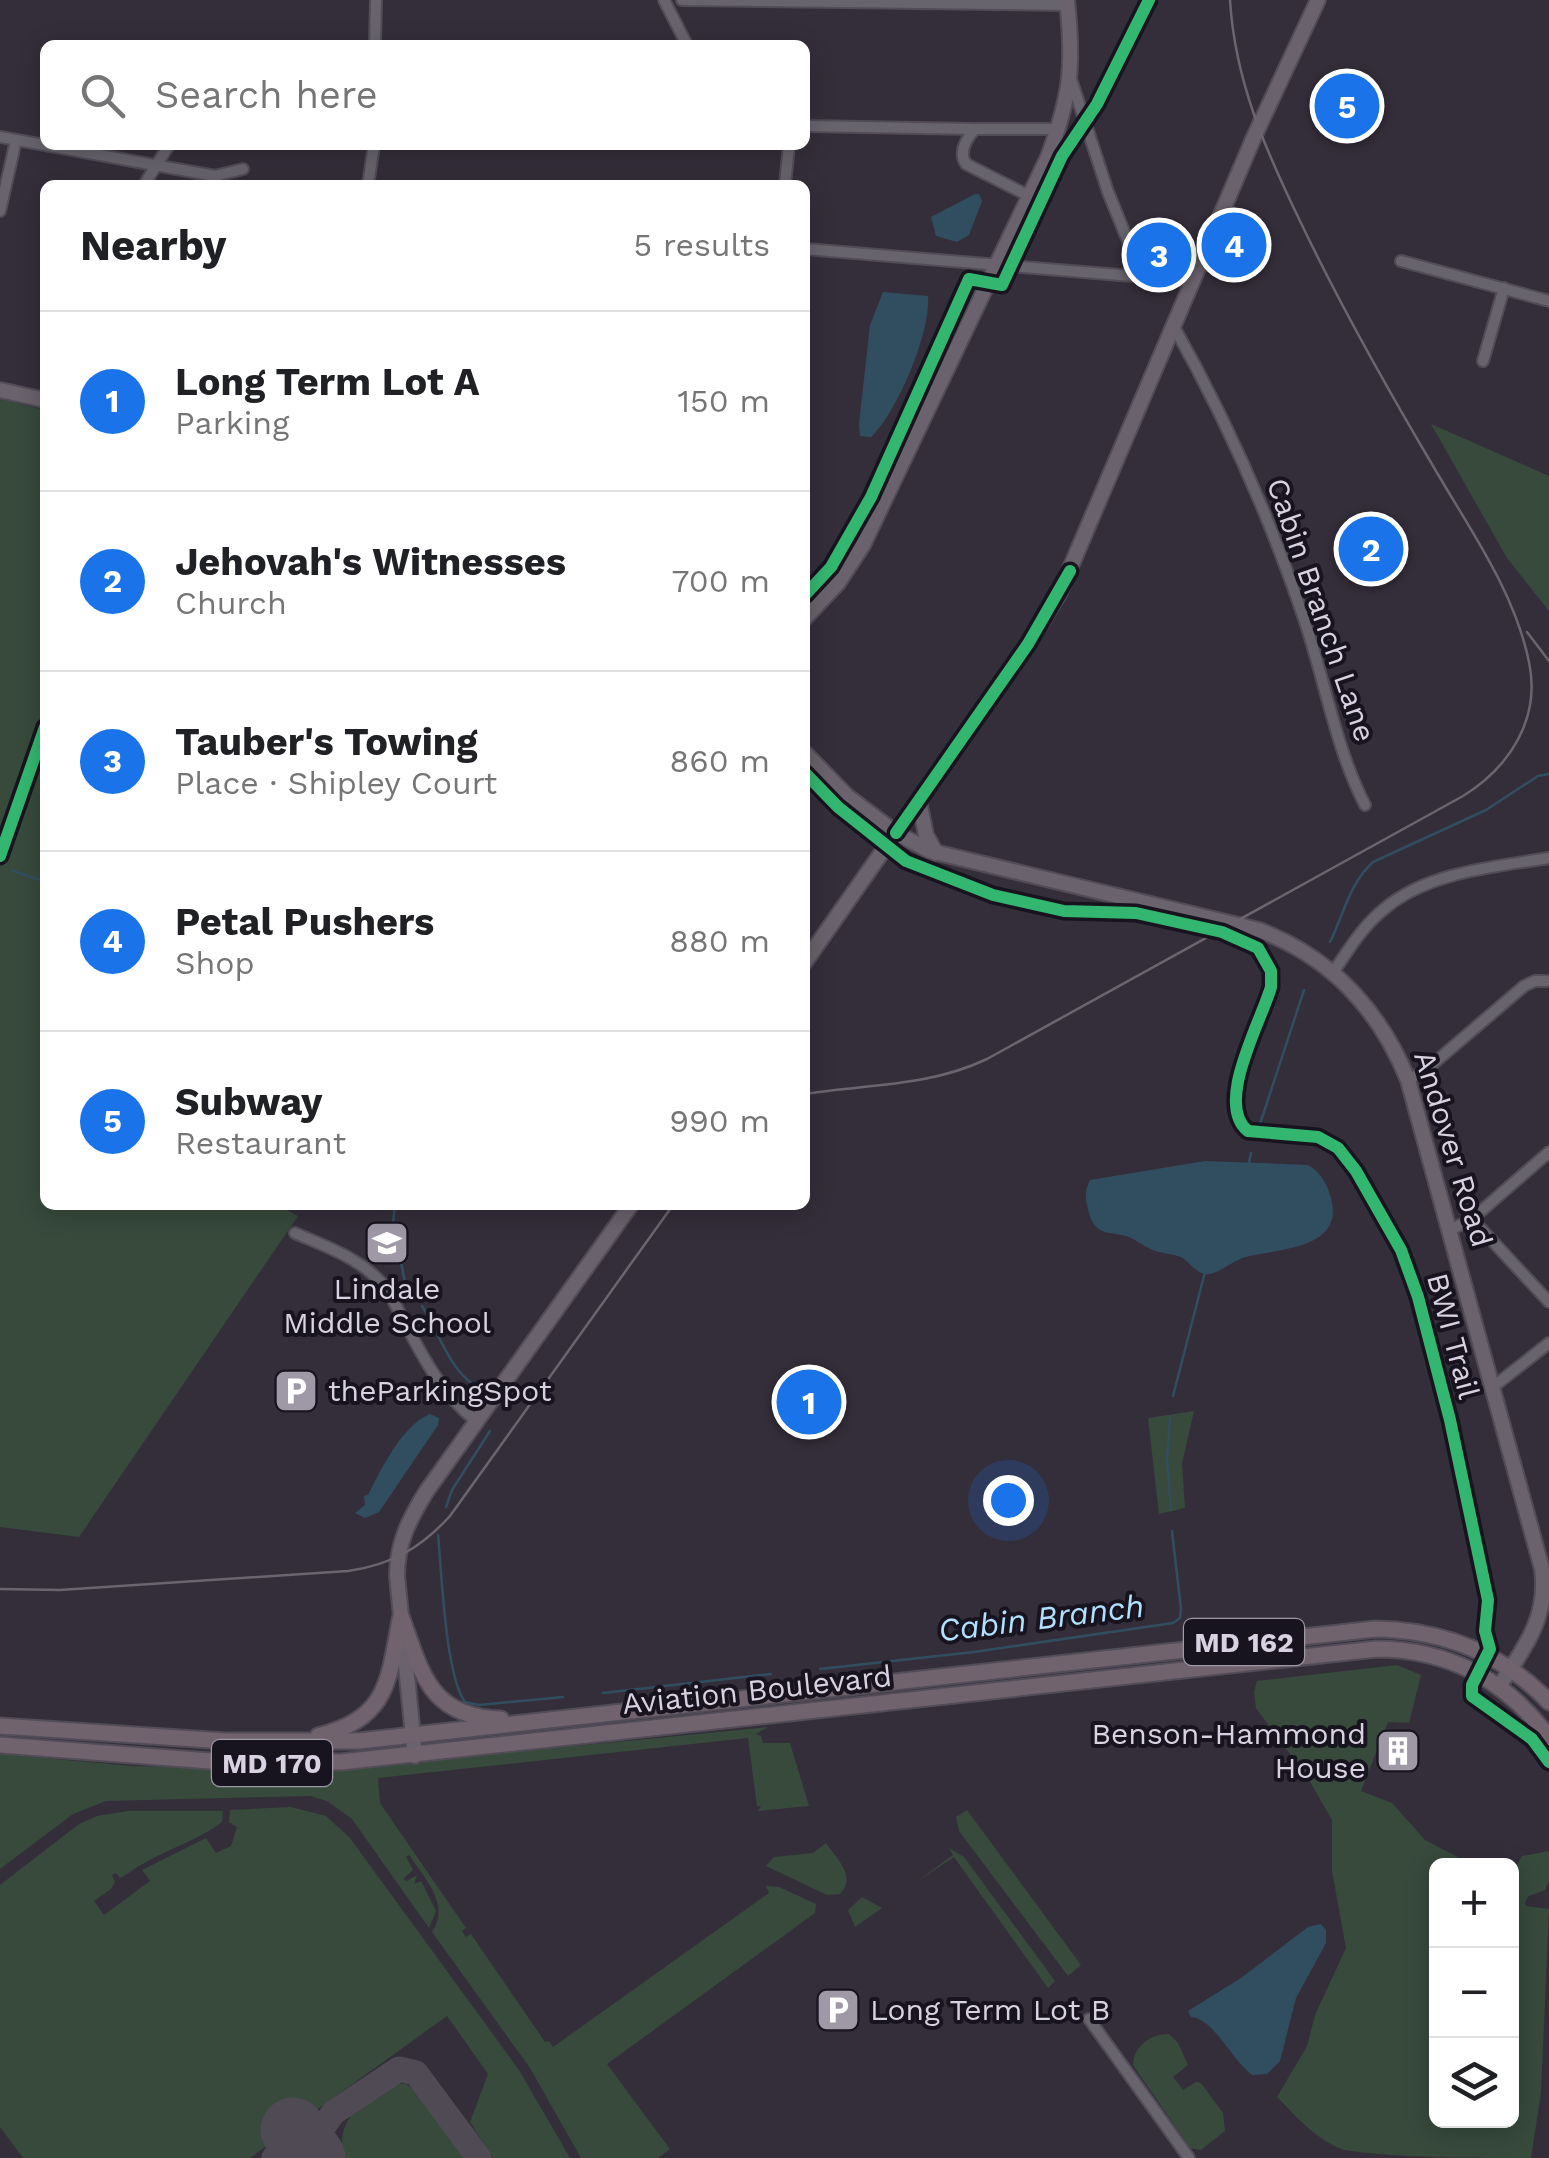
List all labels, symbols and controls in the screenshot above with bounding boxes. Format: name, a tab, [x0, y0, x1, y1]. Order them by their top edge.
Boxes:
search box	[40, 40, 810, 150]
icon: search	[75, 68, 130, 123]
pin: 5	[1314, 68, 1380, 144]
text: Search here	[155, 73, 378, 117]
pin: 4	[1202, 208, 1266, 282]
pin: 3	[1126, 218, 1192, 292]
text: Nearby	[80, 221, 227, 270]
text: 5 results	[633, 226, 770, 264]
text: Long Term Lot A	[175, 360, 479, 404]
text: 1	[106, 382, 119, 420]
text: 150 m	[678, 382, 770, 420]
text: Parking	[175, 404, 289, 442]
street label: Cabin Branch Lane	[1260, 473, 1383, 746]
pin: 2	[1338, 512, 1404, 586]
text: Jehovah's Witnesses	[175, 540, 566, 584]
text: 2	[103, 562, 122, 600]
text: 700 m	[671, 562, 770, 600]
text: Church	[175, 584, 287, 622]
text: Tauber's Towing	[175, 720, 478, 764]
text: 3	[103, 742, 122, 780]
text: 860 m	[670, 742, 770, 780]
text: Place · Shipley Court	[175, 764, 497, 802]
text: Petal Pushers	[175, 900, 434, 944]
text: 4	[102, 922, 123, 960]
text: 880 m	[669, 922, 770, 960]
text: Shop	[175, 944, 255, 982]
street label: Andover Road	[1407, 1047, 1500, 1251]
text: Subway	[175, 1080, 322, 1124]
text: 5	[103, 1102, 122, 1140]
text: 990 m	[669, 1102, 770, 1140]
text: Restaurant	[175, 1124, 346, 1162]
school or university icon: Lindale Middle School	[364, 1220, 410, 1266]
street label: BWI Trail	[1420, 1269, 1487, 1403]
place label: Lindale Middle School	[283, 1271, 491, 1340]
pin: 1	[776, 1364, 842, 1440]
parking icon: theParkingSpot	[273, 1368, 319, 1414]
place label: theParkingSpot	[328, 1373, 552, 1408]
your location	[983, 1475, 1034, 1526]
water label: Cabin Branch	[936, 1587, 1146, 1649]
road number: MD 162	[1184, 1619, 1304, 1665]
street label: Aviation Boulevard	[620, 1658, 894, 1721]
place label: Benson-Hammond House	[1091, 1716, 1366, 1785]
building icon: Benson-Hammond House	[1375, 1728, 1421, 1774]
road number: MD 170	[212, 1740, 332, 1786]
map controls	[1429, 1858, 1519, 2128]
button: +	[1429, 1858, 1519, 1948]
button: −	[1429, 1948, 1519, 2038]
parking icon: Long Term Lot B	[815, 1987, 861, 2033]
place label: Long Term Lot B	[870, 1992, 1110, 2027]
button: layers	[1429, 2038, 1519, 2128]

